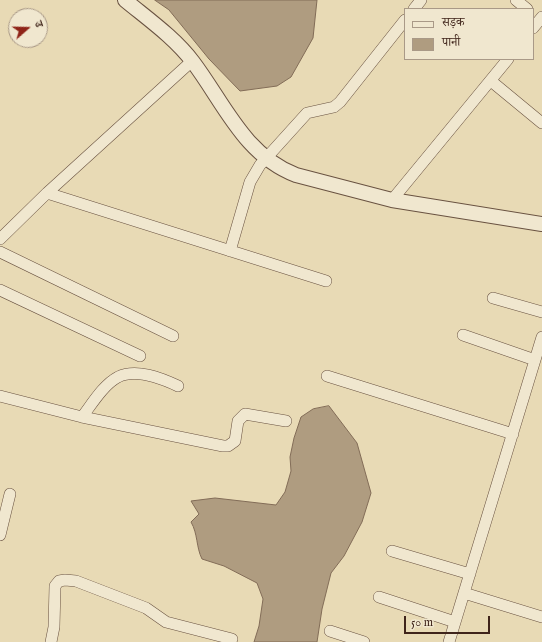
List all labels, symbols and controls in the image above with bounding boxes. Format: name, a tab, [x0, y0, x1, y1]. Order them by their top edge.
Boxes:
north arrow	[8, 8, 48, 48]
legend	[404, 8, 534, 60]
text: सड़क	[442, 15, 465, 30]
text: उ	[31, 19, 46, 29]
text: पानी	[442, 35, 460, 50]
scale bar	[406, 608, 492, 634]
text: 50 m	[411, 615, 433, 630]

